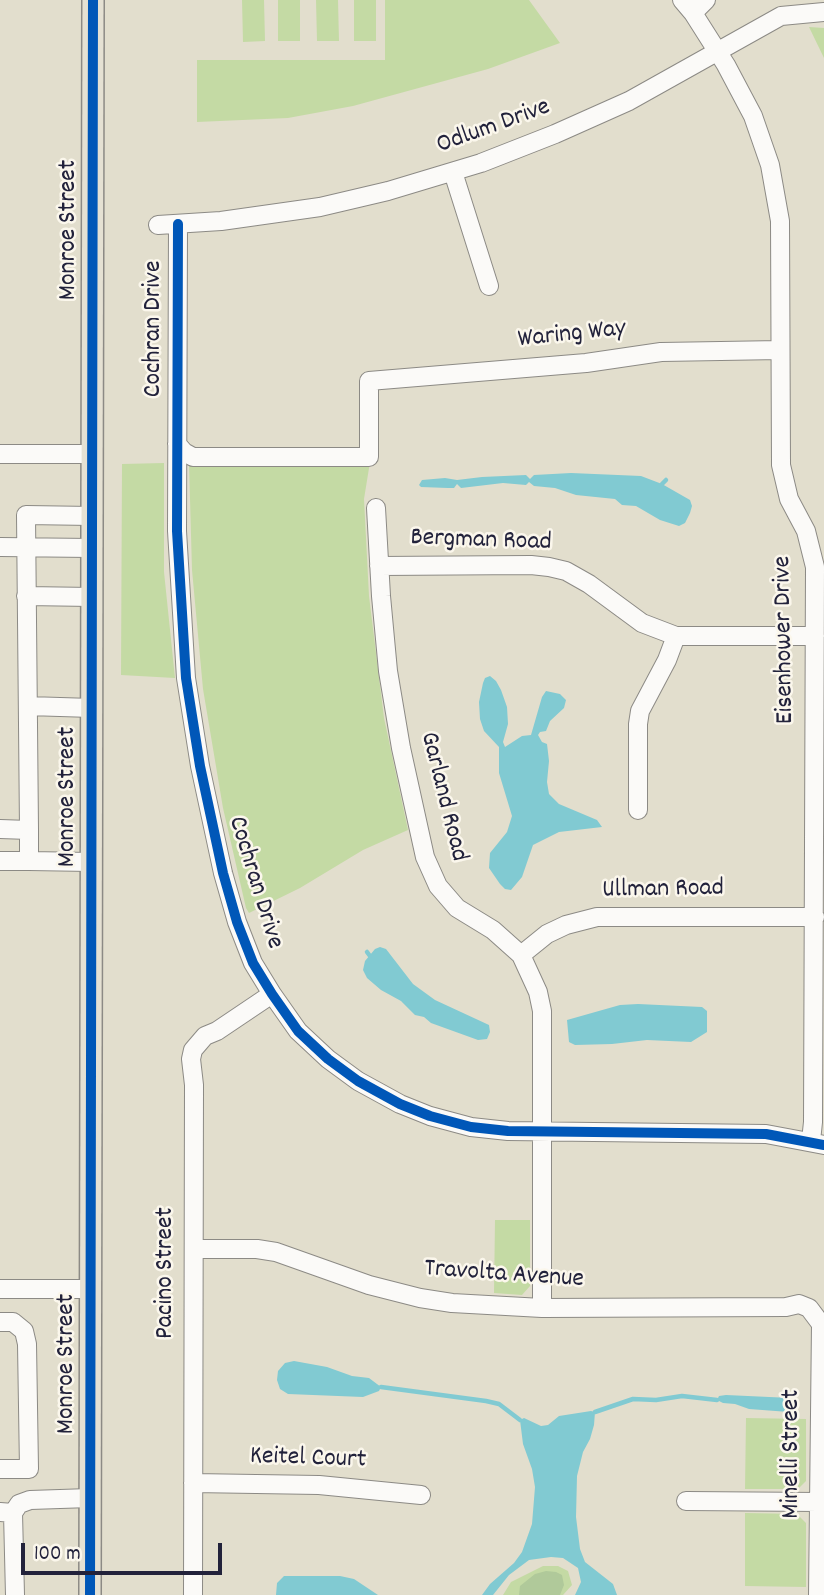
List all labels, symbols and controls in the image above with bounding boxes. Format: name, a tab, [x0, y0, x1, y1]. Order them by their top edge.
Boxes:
street label: Odlum Drive	[433, 93, 555, 163]
street label: Monroe Street	[54, 160, 86, 300]
street label: Cochran Drive	[139, 261, 171, 397]
street label: Waring Way	[516, 315, 628, 357]
street label: Bergman Road	[410, 524, 552, 560]
street label: Eisenhower Drive	[769, 556, 803, 724]
street label: Monroe Street	[53, 727, 85, 867]
street label: Garland Road	[411, 729, 473, 865]
street label: Cochran Drive	[219, 813, 289, 953]
street label: Ullman Road	[602, 874, 724, 908]
street label: Pacino Street	[151, 1207, 183, 1339]
street label: Travolta Avenue	[423, 1255, 585, 1297]
street label: Monroe Street	[52, 1294, 84, 1434]
street label: Minelli Street	[777, 1389, 809, 1519]
street label: Keitel Court	[249, 1442, 367, 1478]
scale bar	[24, 1528, 226, 1572]
text: 100 m	[34, 1540, 81, 1570]

